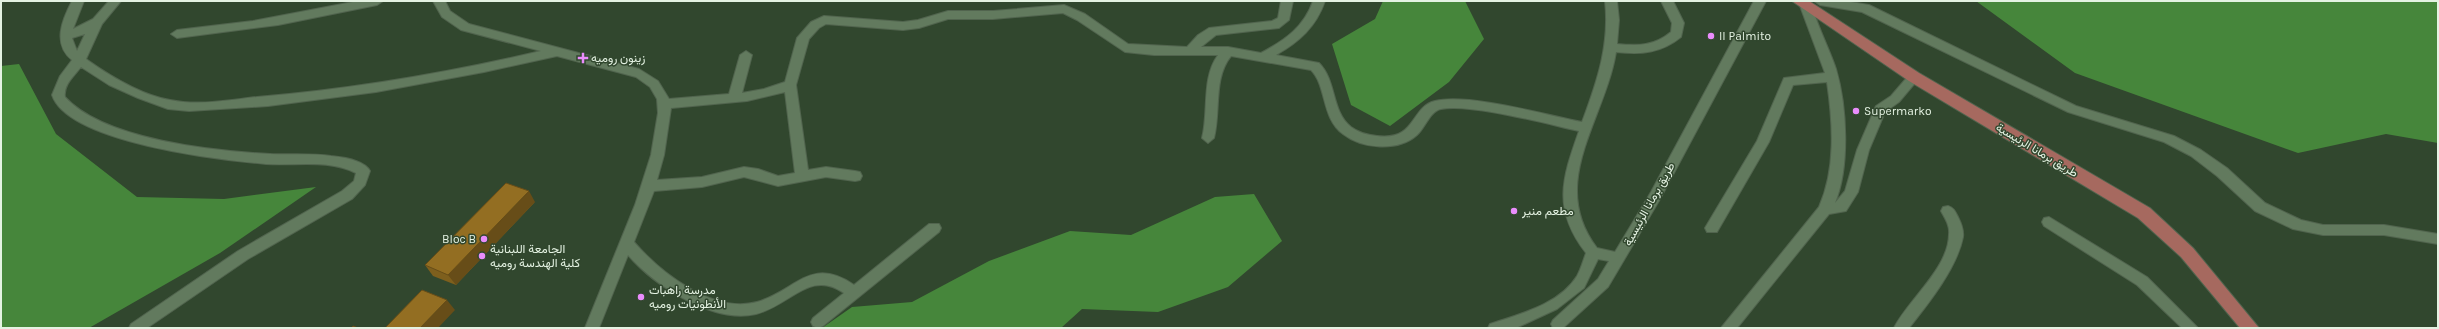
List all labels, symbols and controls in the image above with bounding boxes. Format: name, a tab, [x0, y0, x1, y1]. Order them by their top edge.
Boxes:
place label: Il Palmito	[1719, 29, 1771, 43]
marker: Il Palmito	[1706, 31, 1716, 41]
place label: زينون روميه	[591, 51, 645, 66]
marker: زينون روميه	[578, 53, 588, 63]
place label: Supermarko	[1864, 104, 1932, 118]
marker: Supermarko	[1851, 106, 1861, 116]
street label: طريق برمانا الرئيسية	[1993, 120, 2081, 181]
street label: طريق برمانا الرئيسية	[1620, 160, 1679, 249]
place label: مطعم منير	[1521, 204, 1574, 219]
marker: مطعم منير	[1509, 206, 1519, 216]
place label: Bloc B	[442, 232, 476, 246]
marker: Bloc B	[479, 234, 489, 244]
place label: الجامعة اللبنانية كلية الهندسة روميه	[490, 242, 580, 271]
marker: الجامعة اللبنانية كلية الهندسة روميه	[477, 251, 487, 261]
place label: مدرسة راهبات الأنطونيات روميه	[649, 283, 726, 312]
marker: مدرسة راهبات الأنطونيات روميه	[636, 292, 646, 302]

